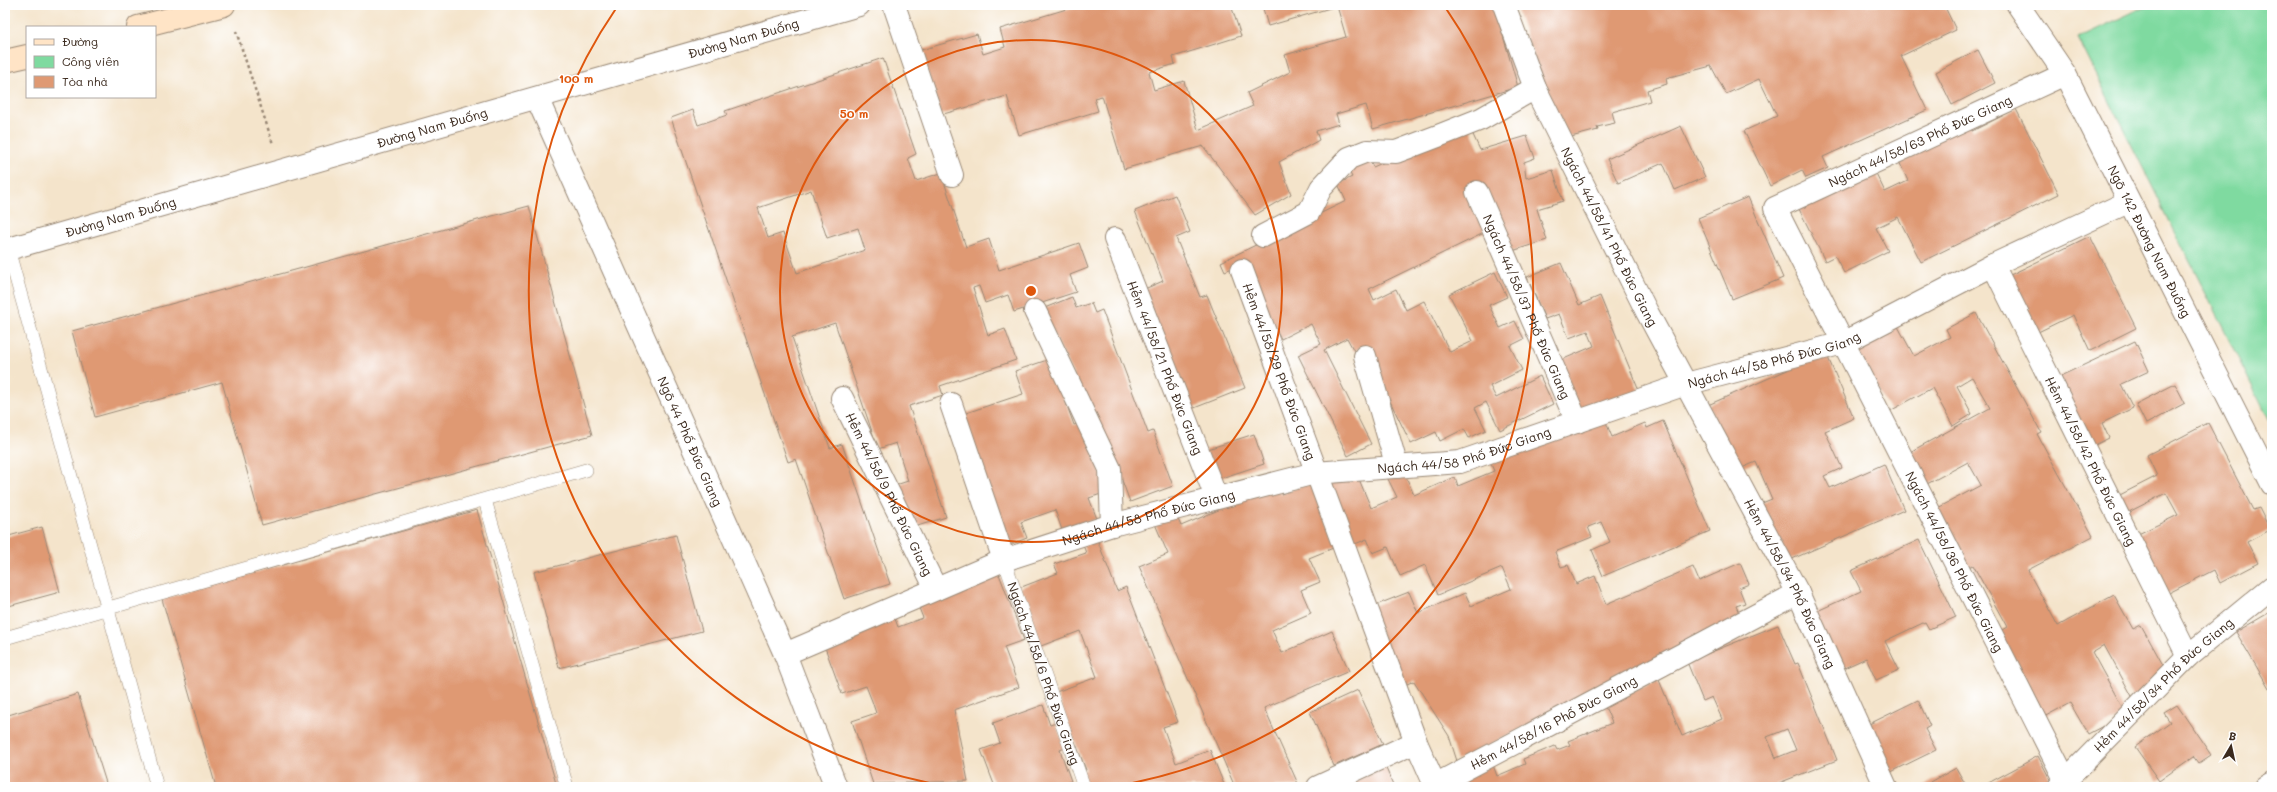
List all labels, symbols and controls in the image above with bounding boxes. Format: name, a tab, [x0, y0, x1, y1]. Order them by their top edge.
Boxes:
street label: Đường Nam Đuống	[686, 14, 800, 62]
legend	[26, 26, 156, 98]
text: Đường	[62, 33, 98, 49]
text: Công viên	[62, 53, 119, 69]
text: 100 m	[559, 70, 593, 86]
text: Tòa nhà	[62, 73, 108, 89]
street label: Ngách 44/58/63 Phố Đức Giang	[1825, 91, 2014, 191]
street label: Đường Nam Đuống	[374, 103, 489, 151]
text: 50 m	[840, 105, 868, 121]
street label: Ngách 44/58/41 Phố Đức Giang	[1558, 144, 1662, 329]
street label: Ngõ 142 Đường Nam Đuống	[2104, 162, 2195, 320]
street label: Đường Nam Đuống	[63, 192, 178, 240]
street label: Ngách 44/58/37 Phố Đức Giang	[1480, 211, 1575, 401]
street label: Hẻm 44/58/21 Phố Đức Giang	[1124, 278, 1208, 457]
street label: Hẻm 44/58/29 Phố Đức Giang	[1239, 280, 1320, 462]
centre of rings	[1024, 284, 1038, 298]
street label: Ngách 44/58 Phố Đức Giang	[1686, 327, 1863, 391]
street label: Hẻm 44/58/42 Phố Đức Giang	[2042, 373, 2141, 548]
street label: Ngõ 44 Phố Đức Giang	[654, 374, 727, 509]
street label: Hẻm 44/58/9 Phố Đức Giang	[842, 409, 937, 578]
street label: Ngách 44/58 Phố Đức Giang	[1377, 422, 1553, 476]
street label: Ngách 44/58/36 Phố Đức Giang	[1902, 468, 2008, 655]
street label: Ngách 44/58 Phố Đức Giang	[1060, 485, 1236, 549]
street label: Hẻm 44/58/34 Phố Đức Giang	[1741, 495, 1840, 671]
street label: Ngách 44/58/6 Phố Đức Giang	[1004, 579, 1084, 767]
street label: Hẻm 44/58/34 Phố Đức Giang	[2089, 613, 2236, 755]
street label: Hẻm 44/58/16 Phố Đức Giang	[1467, 671, 1639, 773]
north arrow	[2211, 726, 2251, 766]
text: B	[2228, 728, 2237, 744]

